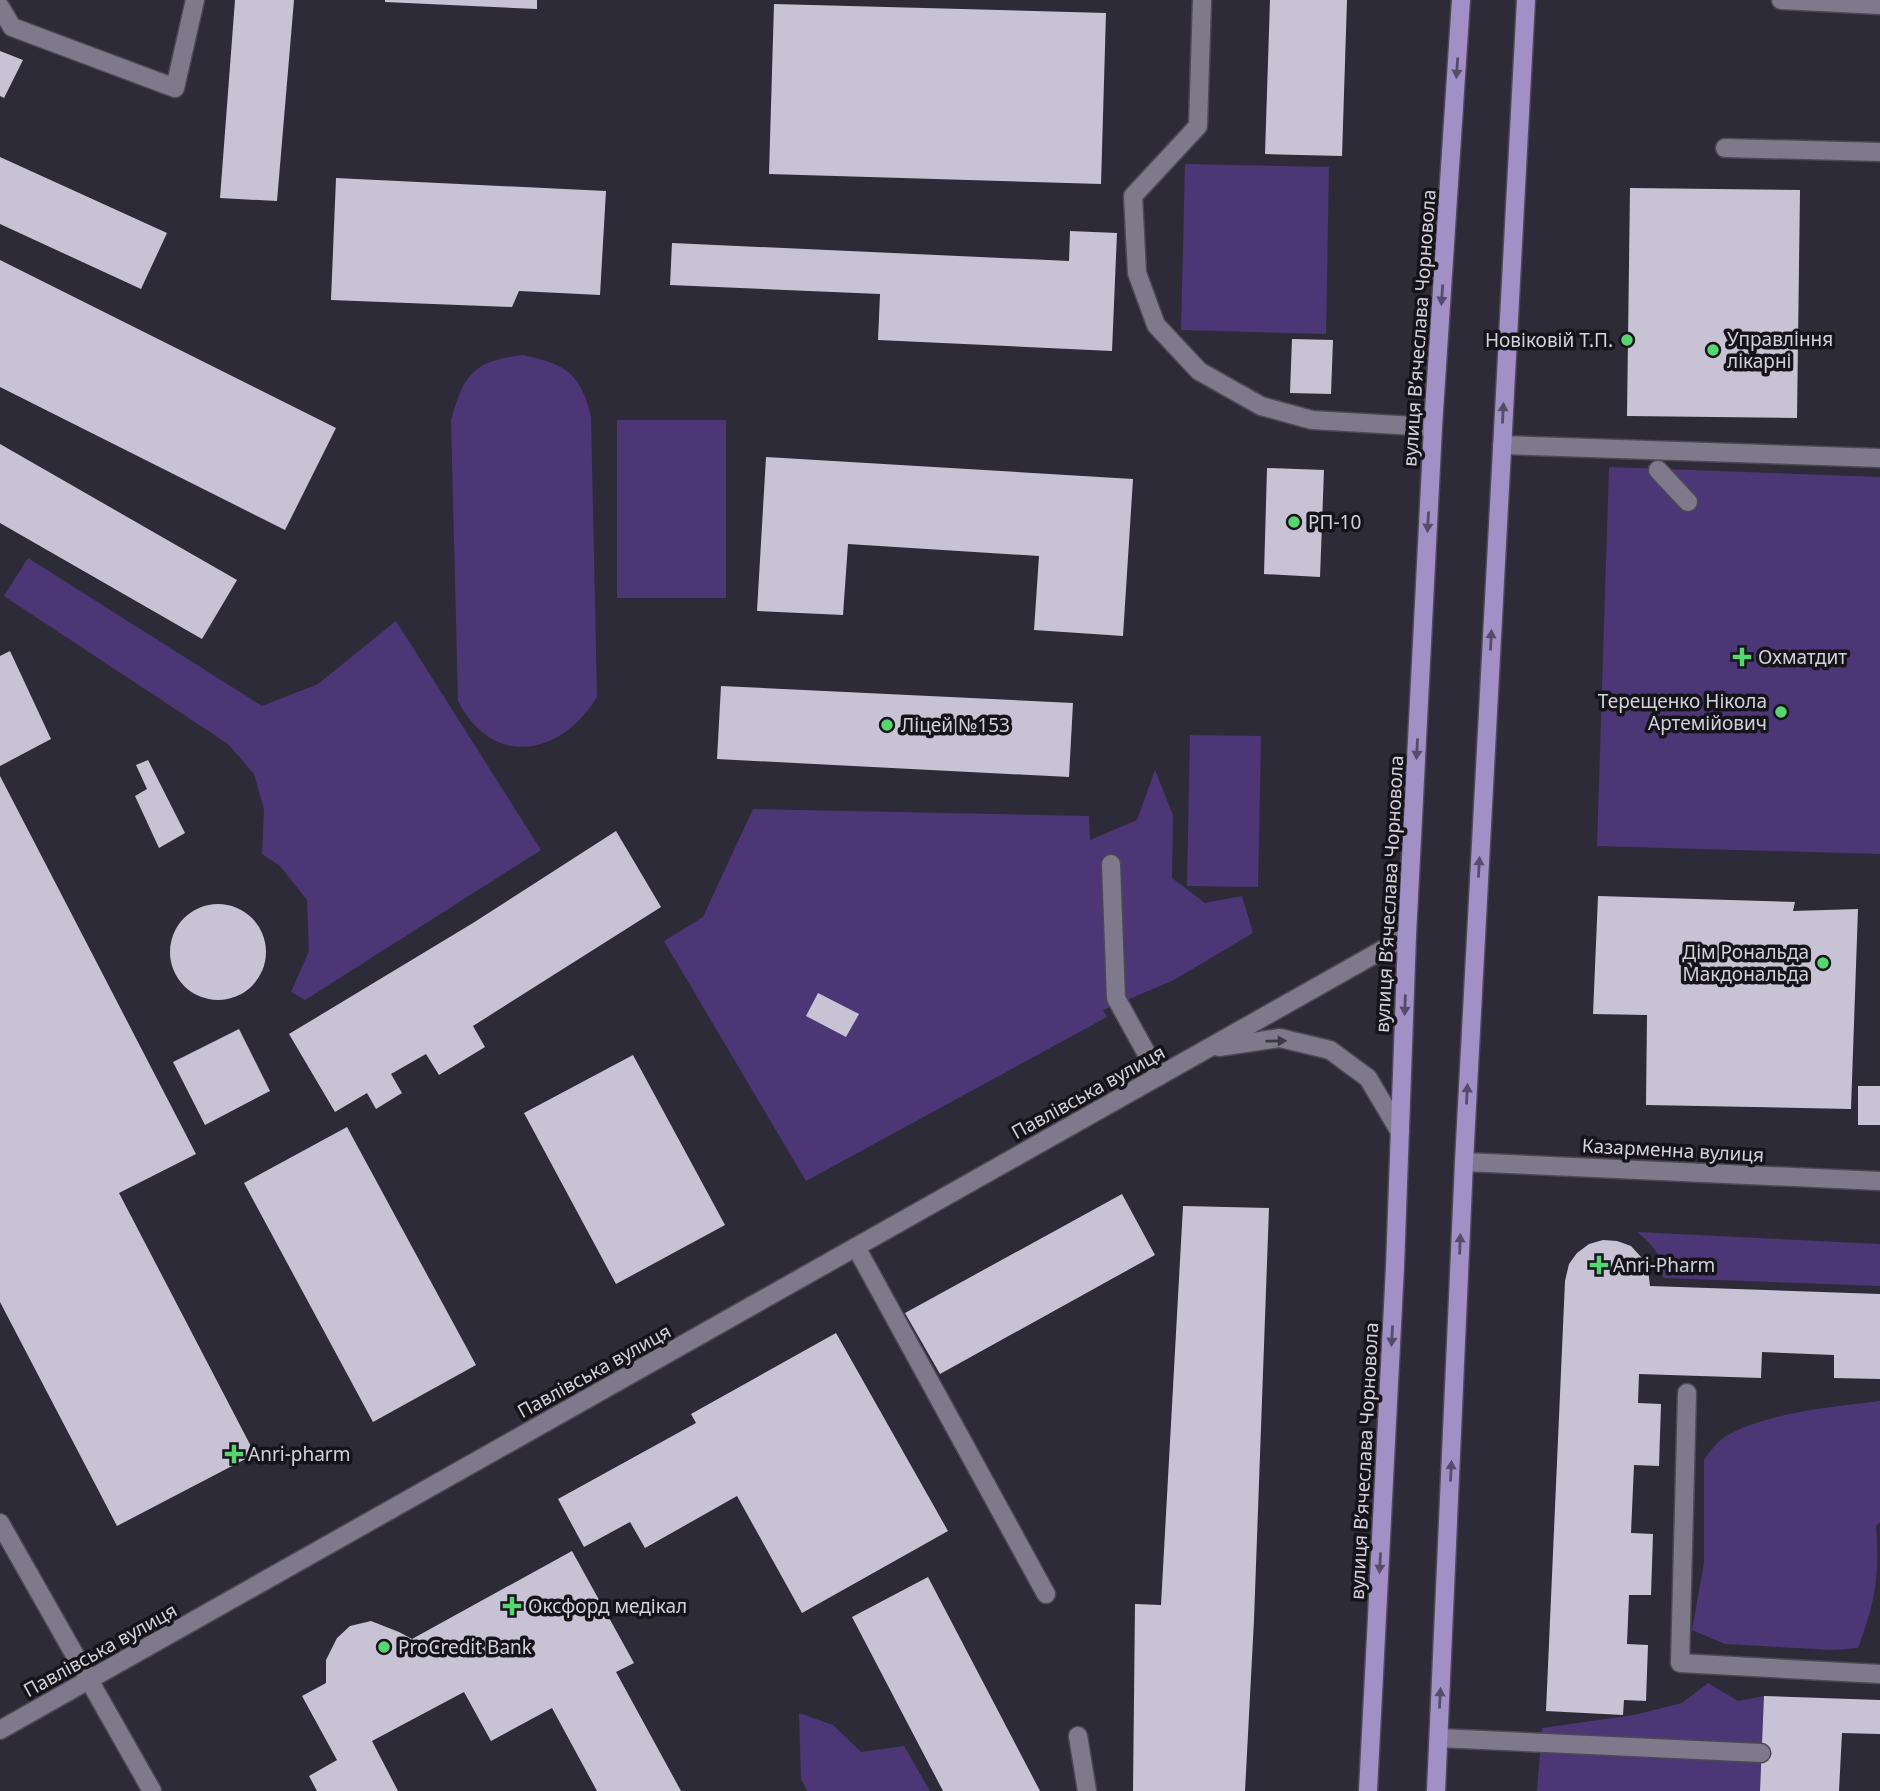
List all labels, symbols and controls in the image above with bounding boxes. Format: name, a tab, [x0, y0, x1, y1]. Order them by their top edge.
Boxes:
one-way arrow	[1451, 57, 1462, 79]
street label: вулиця Вʼячеслава Чорновола	[1396, 189, 1442, 467]
one-way arrow	[1436, 284, 1447, 306]
place label: Управління лікарні	[1727, 326, 1833, 374]
place label: Новіковій Т.П.	[1485, 327, 1613, 353]
marker: Новіковій Т.П.	[1619, 332, 1635, 348]
marker: Управління лікарні	[1705, 342, 1721, 358]
one-way arrow	[1498, 401, 1509, 423]
place label: РП-10	[1308, 509, 1361, 535]
one-way arrow	[1423, 511, 1434, 533]
marker: РП-10	[1286, 514, 1302, 530]
one-way arrow	[1486, 629, 1497, 651]
place label: Охматдит	[1758, 644, 1847, 670]
marker: Охматдит	[1732, 647, 1752, 667]
place label: Терещенко Нікола Артемійович	[1598, 688, 1767, 736]
marker: Терещенко Нікола Артемійович	[1773, 704, 1789, 720]
place label: Ліцей №153	[901, 712, 1010, 738]
marker: Ліцей №153	[879, 717, 895, 733]
one-way arrow	[1411, 739, 1422, 761]
street label: вулиця Вʼячеслава Чорновола	[1369, 755, 1409, 1033]
one-way arrow	[1474, 856, 1485, 878]
place label: Дім Рональда Макдональда	[1682, 939, 1809, 987]
marker: Дім Рональда Макдональда	[1815, 955, 1831, 971]
one-way arrow	[1399, 994, 1410, 1016]
one-way arrow	[1265, 1035, 1287, 1046]
street label: Павлівська вулиця	[1007, 1039, 1169, 1145]
one-way arrow	[1462, 1083, 1473, 1105]
street label: Казарменна вулиця	[1581, 1132, 1765, 1168]
one-way arrow	[1455, 1233, 1466, 1255]
place label: Anri-Pharm	[1613, 1252, 1715, 1278]
marker: Anri-Pharm	[1591, 1257, 1607, 1273]
street label: Павлівська вулиця	[513, 1318, 675, 1424]
street label: вулиця Вʼячеслава Чорновола	[1344, 1322, 1384, 1600]
one-way arrow	[1386, 1325, 1397, 1347]
place label: Anri-pharm	[248, 1441, 350, 1467]
marker: Anri-pharm	[226, 1446, 242, 1462]
one-way arrow	[1445, 1460, 1456, 1482]
one-way arrow	[1374, 1552, 1385, 1574]
place label: Оксфорд медікал	[528, 1593, 687, 1619]
marker: Оксфорд медікал	[502, 1596, 522, 1616]
street label: Павлівська вулиця	[19, 1597, 181, 1703]
place label: ProCredit Bank	[398, 1634, 532, 1660]
marker: ProCredit Bank	[376, 1639, 392, 1655]
one-way arrow	[1435, 1687, 1446, 1709]

